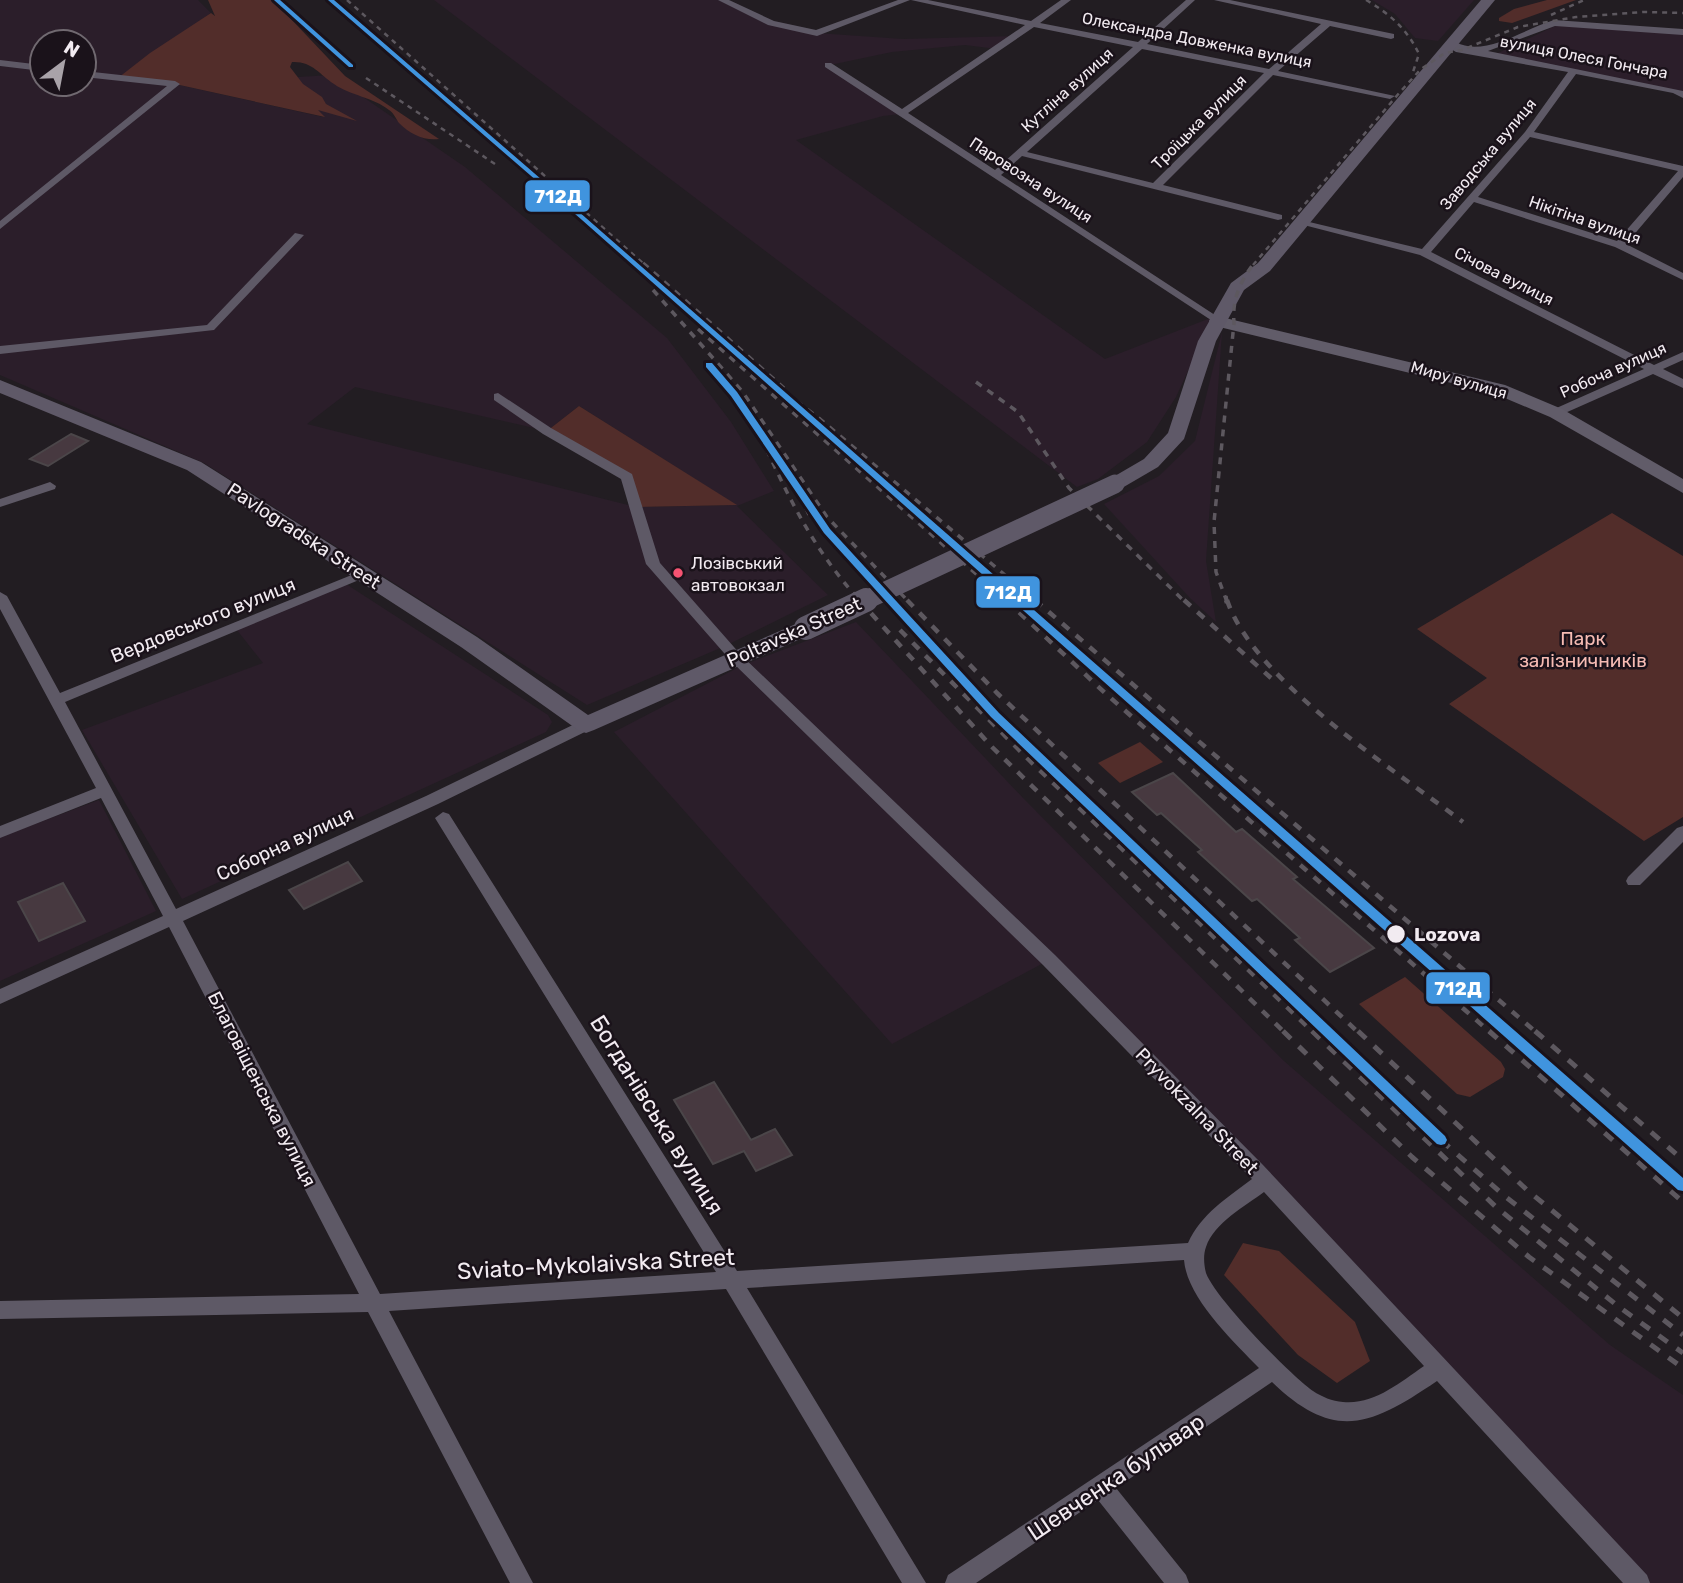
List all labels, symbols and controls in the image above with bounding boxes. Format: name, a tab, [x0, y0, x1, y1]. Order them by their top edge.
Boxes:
street label: Олександра Довженка вулиця	[1081, 8, 1313, 72]
north arrow	[28, 28, 98, 98]
street label: вулиця Олеся Гончара	[1499, 31, 1669, 83]
text: N	[60, 36, 84, 62]
street label: Кутліна вулиця	[1017, 44, 1117, 136]
street label: Троїцька вулиця	[1148, 71, 1250, 173]
street label: Заводська вулиця	[1436, 94, 1540, 214]
street label: Паровозна вулиця	[966, 133, 1096, 227]
line badge: 712Д	[524, 179, 591, 213]
text: 712Д	[534, 185, 582, 208]
street label: Нікітіна вулиця	[1527, 192, 1643, 248]
street label: Січова вулиця	[1451, 243, 1557, 309]
street label: Робоча вулиця	[1557, 338, 1669, 402]
street label: Миру вулиця	[1409, 357, 1509, 403]
street label: Pavlogradska Street	[223, 478, 385, 594]
place label: Лозівський автовокзал	[691, 553, 785, 595]
marker: Лозівський автовокзал	[671, 566, 685, 580]
street label: Вердовського вулиця	[107, 572, 299, 668]
line badge: 712Д	[975, 575, 1041, 609]
text: 712Д	[984, 581, 1032, 604]
street label: Poltavska Street	[723, 592, 865, 672]
park label: Парк залізничників	[1519, 627, 1647, 672]
street label: Соборна вулиця	[213, 802, 357, 886]
marker: Lozova	[1385, 923, 1407, 945]
place label: Lozova	[1414, 923, 1481, 946]
line badge: 712Д	[1425, 971, 1491, 1005]
text: 712Д	[1434, 977, 1482, 1000]
street label: Благовіщенська вулиця	[203, 988, 321, 1190]
street label: Богданівська вулиця	[584, 1010, 730, 1220]
street label: Pryvokzalna Street	[1131, 1043, 1264, 1180]
street label: Sviato-Mykolaivska Street	[456, 1243, 736, 1285]
street label: Шевченка бульвар	[1022, 1407, 1210, 1547]

